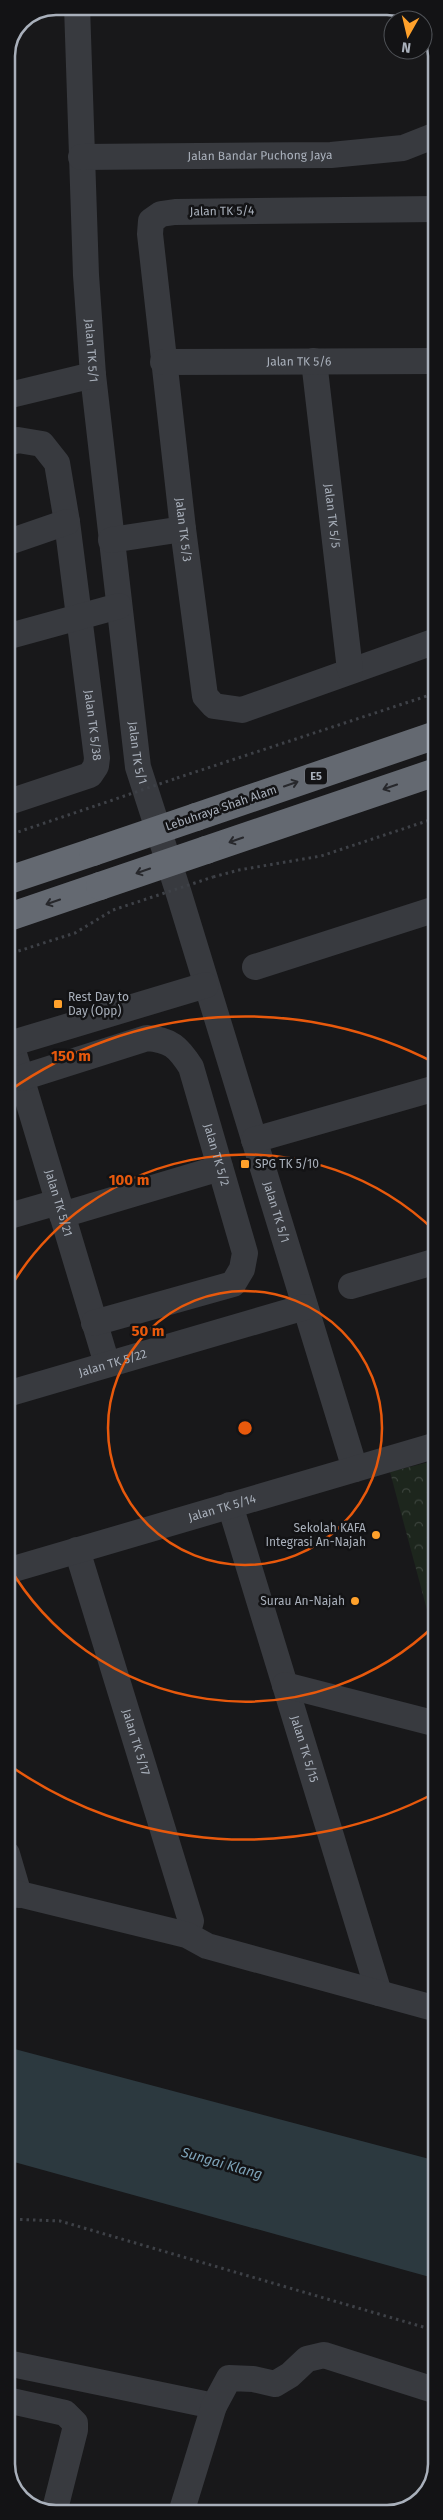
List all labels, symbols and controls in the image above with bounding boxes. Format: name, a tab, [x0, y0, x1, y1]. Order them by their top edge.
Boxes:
north arrow	[383, 10, 433, 60]
text: N	[400, 38, 412, 56]
street label: Jalan Bandar Puchong Jaya	[187, 148, 333, 163]
street label: Jalan TK 5/4	[190, 203, 255, 219]
street label: Jalan TK 5/1	[82, 319, 101, 383]
street label: Jalan TK 5/6	[267, 354, 331, 369]
street label: Jalan TK 5/5	[321, 483, 343, 549]
street label: Jalan TK 5/3	[173, 497, 194, 563]
street label: Jalan TK 5/38	[81, 689, 104, 762]
street label: Jalan TK 5/1	[126, 721, 150, 786]
road number: E5	[305, 768, 327, 784]
one-way arrow	[283, 779, 299, 789]
street label: Lebuhraya Shah Alam	[164, 782, 278, 834]
one-way arrow	[383, 783, 399, 793]
one-way arrow	[229, 836, 245, 845]
one-way arrow	[136, 867, 152, 877]
one-way arrow	[46, 898, 62, 907]
place label: Rest Day to Day (Opp)	[68, 990, 129, 1018]
marker: Rest Day to Day (Opp)	[52, 998, 64, 1010]
text: 150 m	[51, 1047, 91, 1065]
street label: Jalan TK 5/2	[201, 1122, 232, 1188]
place label: SPG TK 5/10	[255, 1157, 319, 1171]
marker: SPG TK 5/10	[239, 1158, 251, 1170]
street label: Jalan TK 5/21	[42, 1168, 75, 1238]
text: 100 m	[109, 1171, 149, 1189]
street label: Jalan TK 5/1	[260, 1180, 292, 1244]
text: 50 m	[131, 1322, 165, 1340]
street label: Jalan TK 5/22	[77, 1347, 148, 1380]
centre of rings	[236, 1419, 254, 1437]
street label: Jalan TK 5/14	[187, 1491, 258, 1525]
place label: Sekolah KAFA Integrasi An-Najah	[265, 1521, 366, 1549]
marker: Sekolah KAFA Integrasi An-Najah	[370, 1529, 382, 1541]
place label: Surau An-Najah	[260, 1594, 345, 1608]
marker: Surau An-Najah	[349, 1595, 361, 1607]
street label: Jalan TK 5/17	[119, 1707, 153, 1777]
street label: Jalan TK 5/15	[288, 1714, 321, 1784]
water label: Sungai Klang	[178, 2144, 264, 2183]

